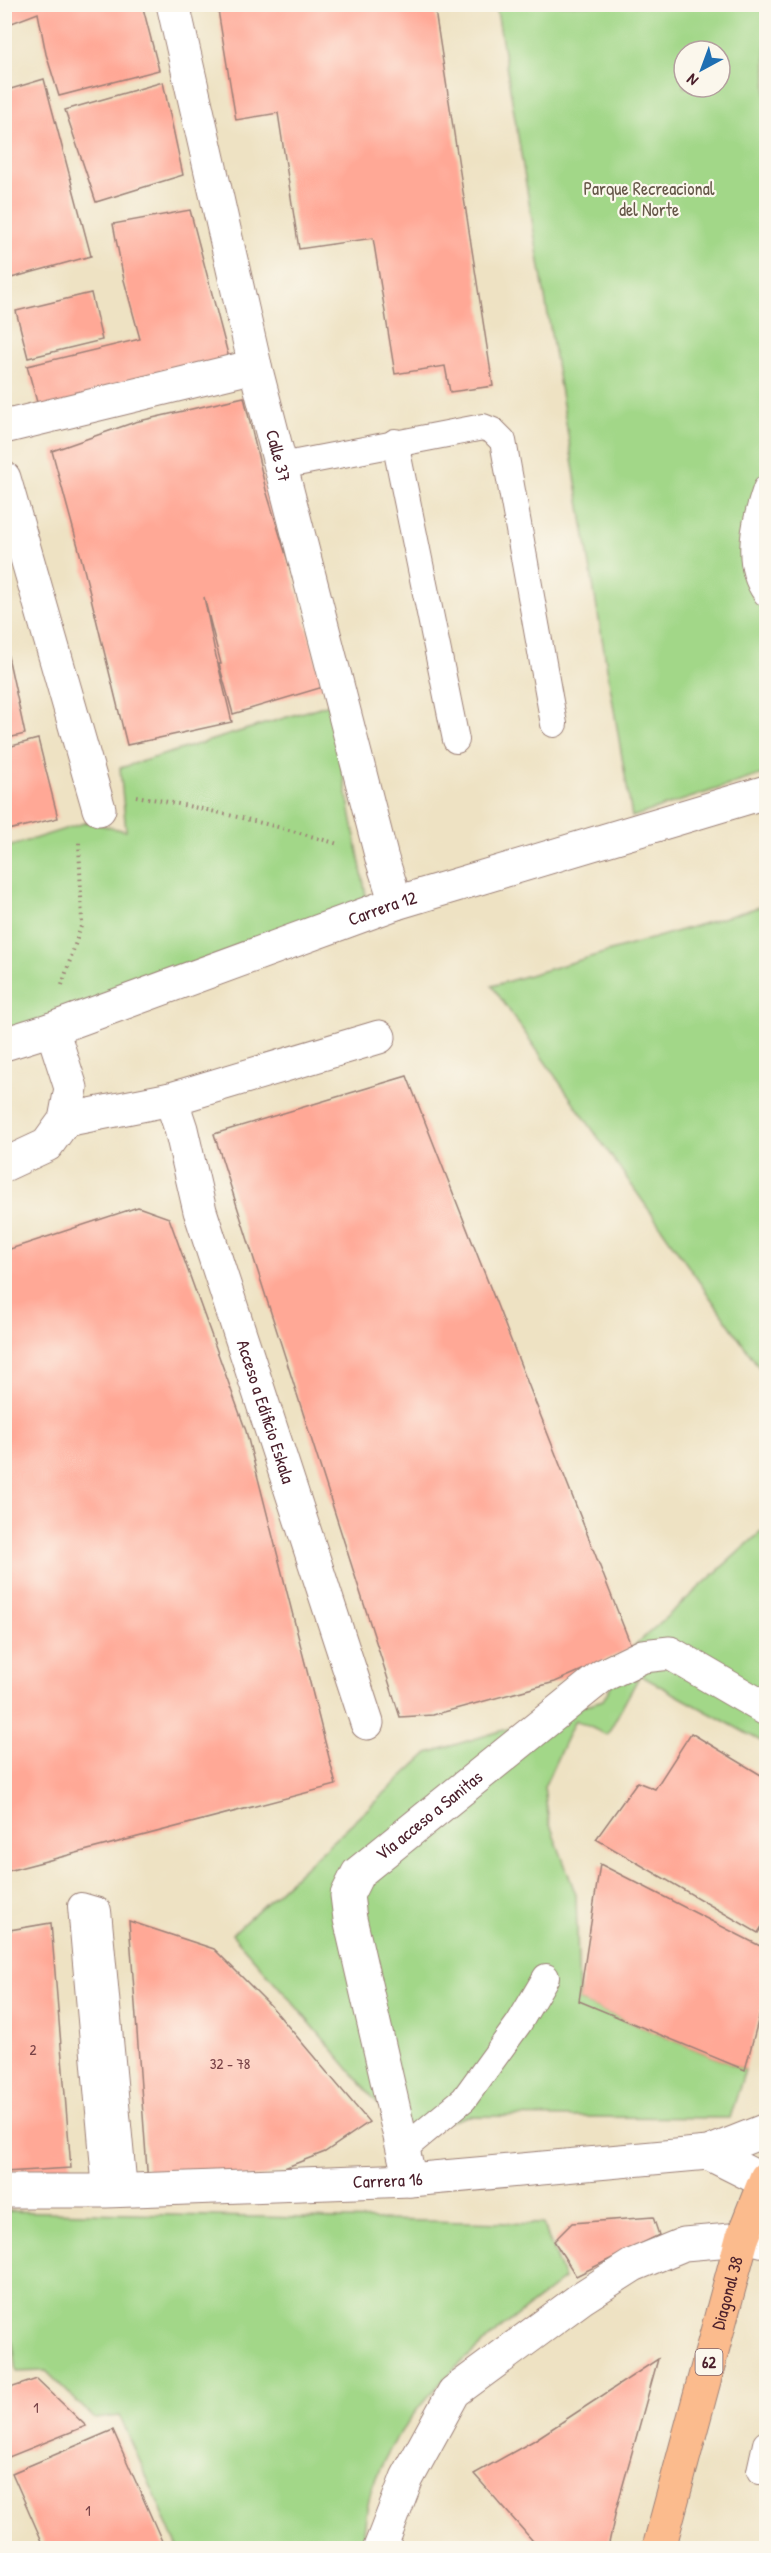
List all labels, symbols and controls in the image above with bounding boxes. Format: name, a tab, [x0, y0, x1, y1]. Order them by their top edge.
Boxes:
north arrow	[672, 39, 732, 99]
text: N	[681, 69, 703, 91]
park label: Parque Recreacional del Norte	[583, 176, 715, 222]
street label: Calle 37	[260, 427, 297, 485]
street label: Carrera 12	[344, 884, 420, 932]
street label: Acceso a Edificio Eskala	[231, 1337, 301, 1487]
street label: Vía acceso a Sanitas	[370, 1764, 488, 1866]
house number: 2	[29, 2039, 37, 2060]
house number: 32 - 78	[210, 2053, 250, 2074]
street label: Carrera 16	[352, 2166, 424, 2194]
street label: Diagonal 38	[705, 2253, 749, 2332]
road number: 62	[696, 2349, 722, 2375]
house number: 1	[33, 2397, 39, 2418]
house number: 1	[85, 2500, 91, 2521]

